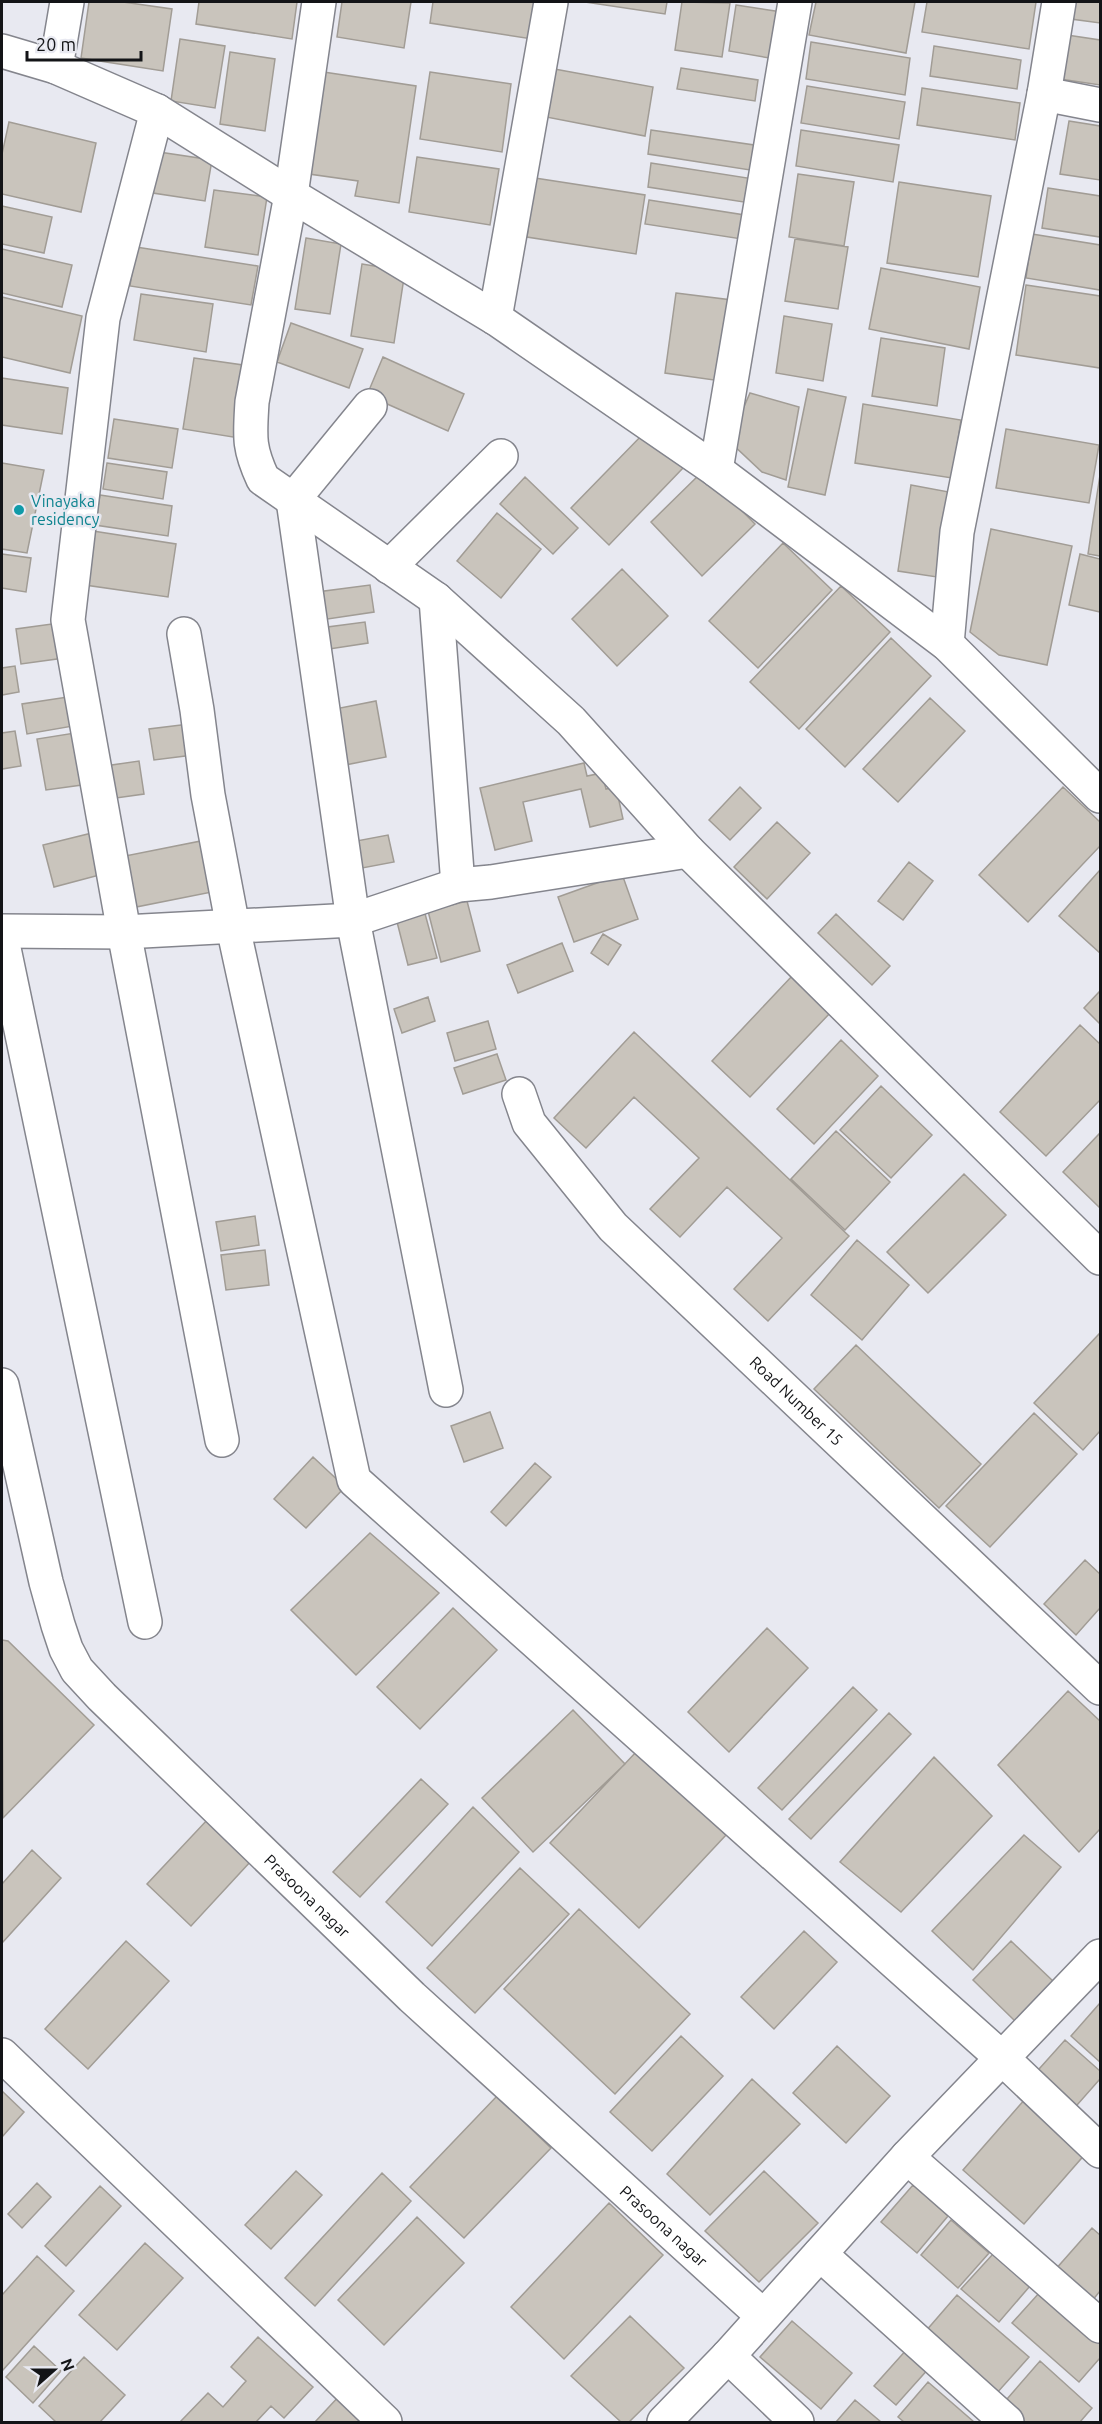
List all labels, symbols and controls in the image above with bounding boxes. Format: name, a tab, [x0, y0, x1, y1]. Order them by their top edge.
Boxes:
scale bar	[27, 24, 141, 62]
text: 20 m	[36, 34, 76, 54]
place label: Vinayaka residency	[31, 492, 100, 528]
marker: Vinayaka residency	[12, 503, 26, 517]
street label: Road Number 15	[746, 1353, 847, 1449]
street label: Prasoona nagar	[261, 1850, 354, 1941]
street label: Prasoona nagar	[617, 2182, 711, 2270]
north arrow	[24, 2340, 84, 2400]
text: N	[57, 2356, 79, 2373]

